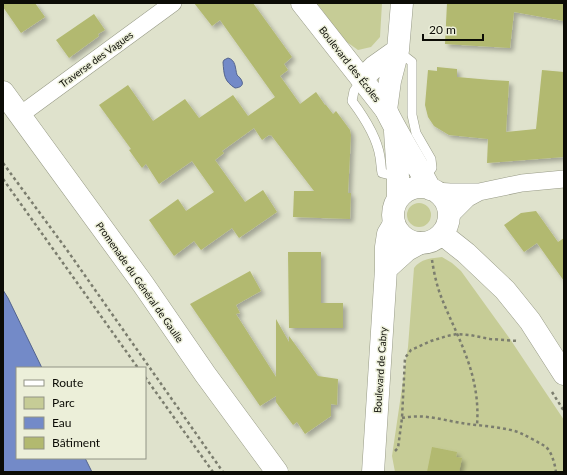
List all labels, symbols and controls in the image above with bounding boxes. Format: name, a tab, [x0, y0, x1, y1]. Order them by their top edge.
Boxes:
scale bar	[423, 16, 483, 42]
text: 20 m	[429, 22, 456, 37]
street label: Boulevard des Écoles	[317, 24, 383, 104]
street label: Traverse des Vagues	[57, 28, 135, 90]
street label: Promenade du Général de Gaulle	[94, 219, 186, 345]
street label: Boulevard de Cabry	[371, 326, 389, 413]
legend	[16, 367, 146, 459]
text: Route	[52, 375, 83, 390]
text: Parc	[52, 395, 75, 410]
text: Eau	[52, 415, 72, 430]
text: Bâtiment	[52, 435, 101, 450]

